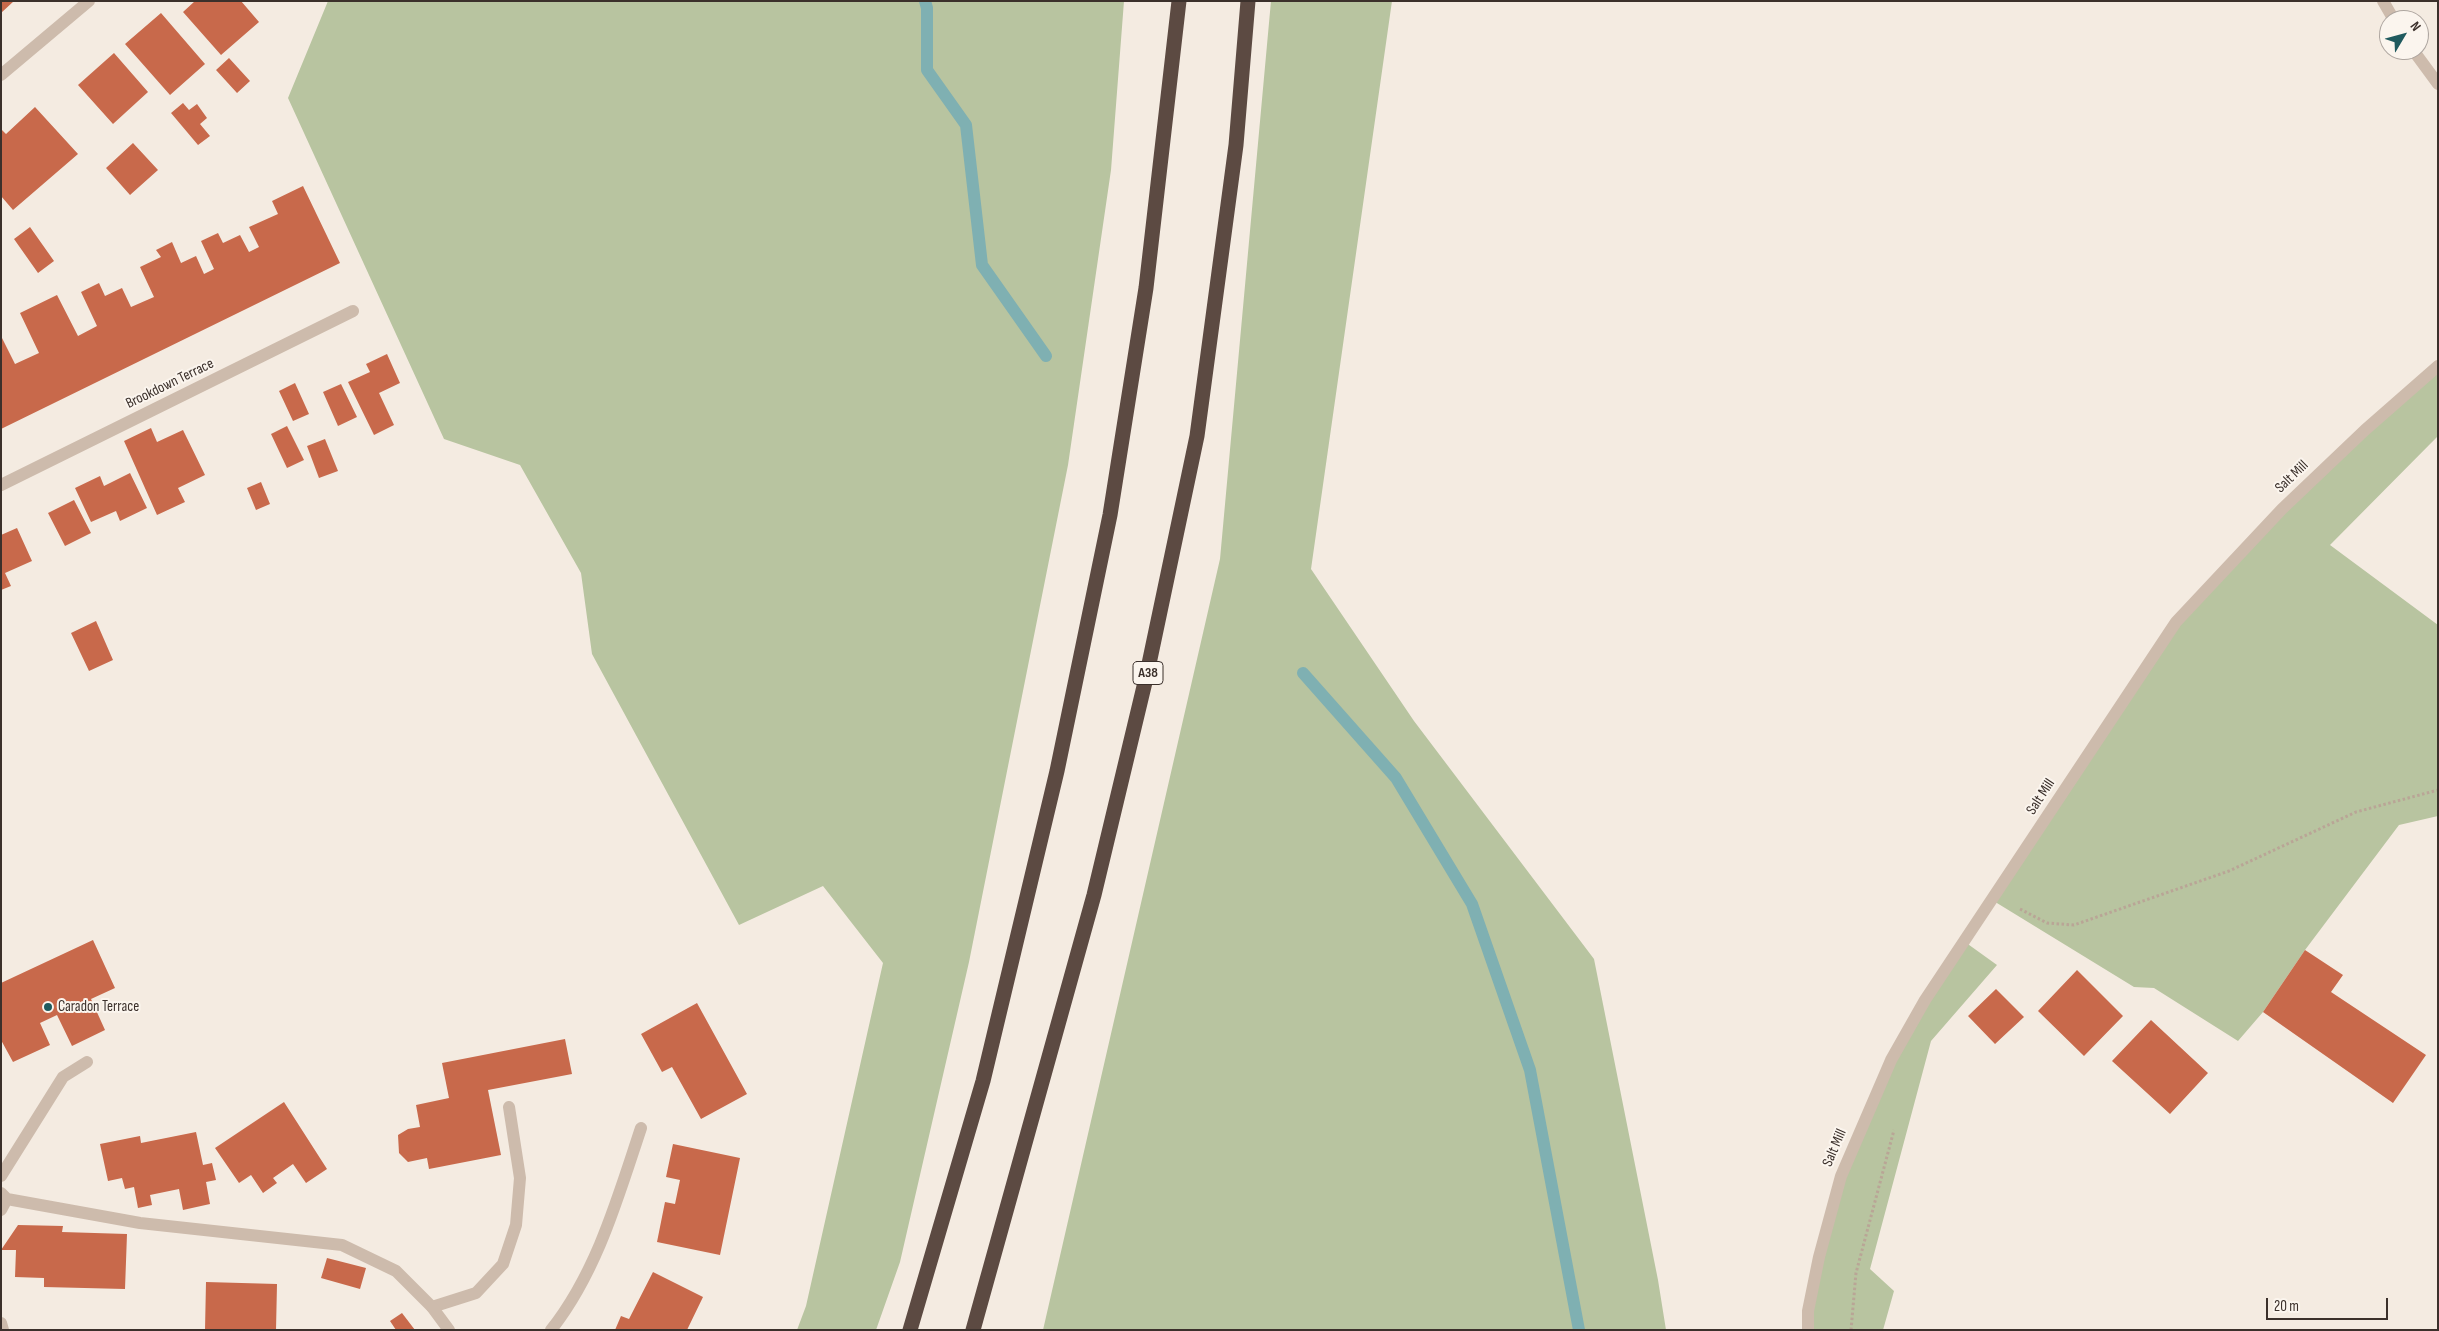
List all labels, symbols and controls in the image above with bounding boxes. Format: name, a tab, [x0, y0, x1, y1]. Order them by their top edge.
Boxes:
north arrow	[2379, 10, 2429, 60]
text: N	[2407, 18, 2425, 34]
street label: Brookdown Terrace	[123, 355, 217, 413]
street label: Salt Mill	[2272, 457, 2312, 497]
road number: A38	[1133, 661, 1163, 684]
street label: Salt Mill	[2023, 776, 2059, 818]
place label: Caradon Terrace	[58, 998, 139, 1016]
marker: Caradon Terrace	[42, 1001, 54, 1013]
street label: Salt Mill	[1819, 1126, 1851, 1170]
scale bar	[2269, 1288, 2392, 1320]
text: 20 m	[2274, 1297, 2299, 1316]

